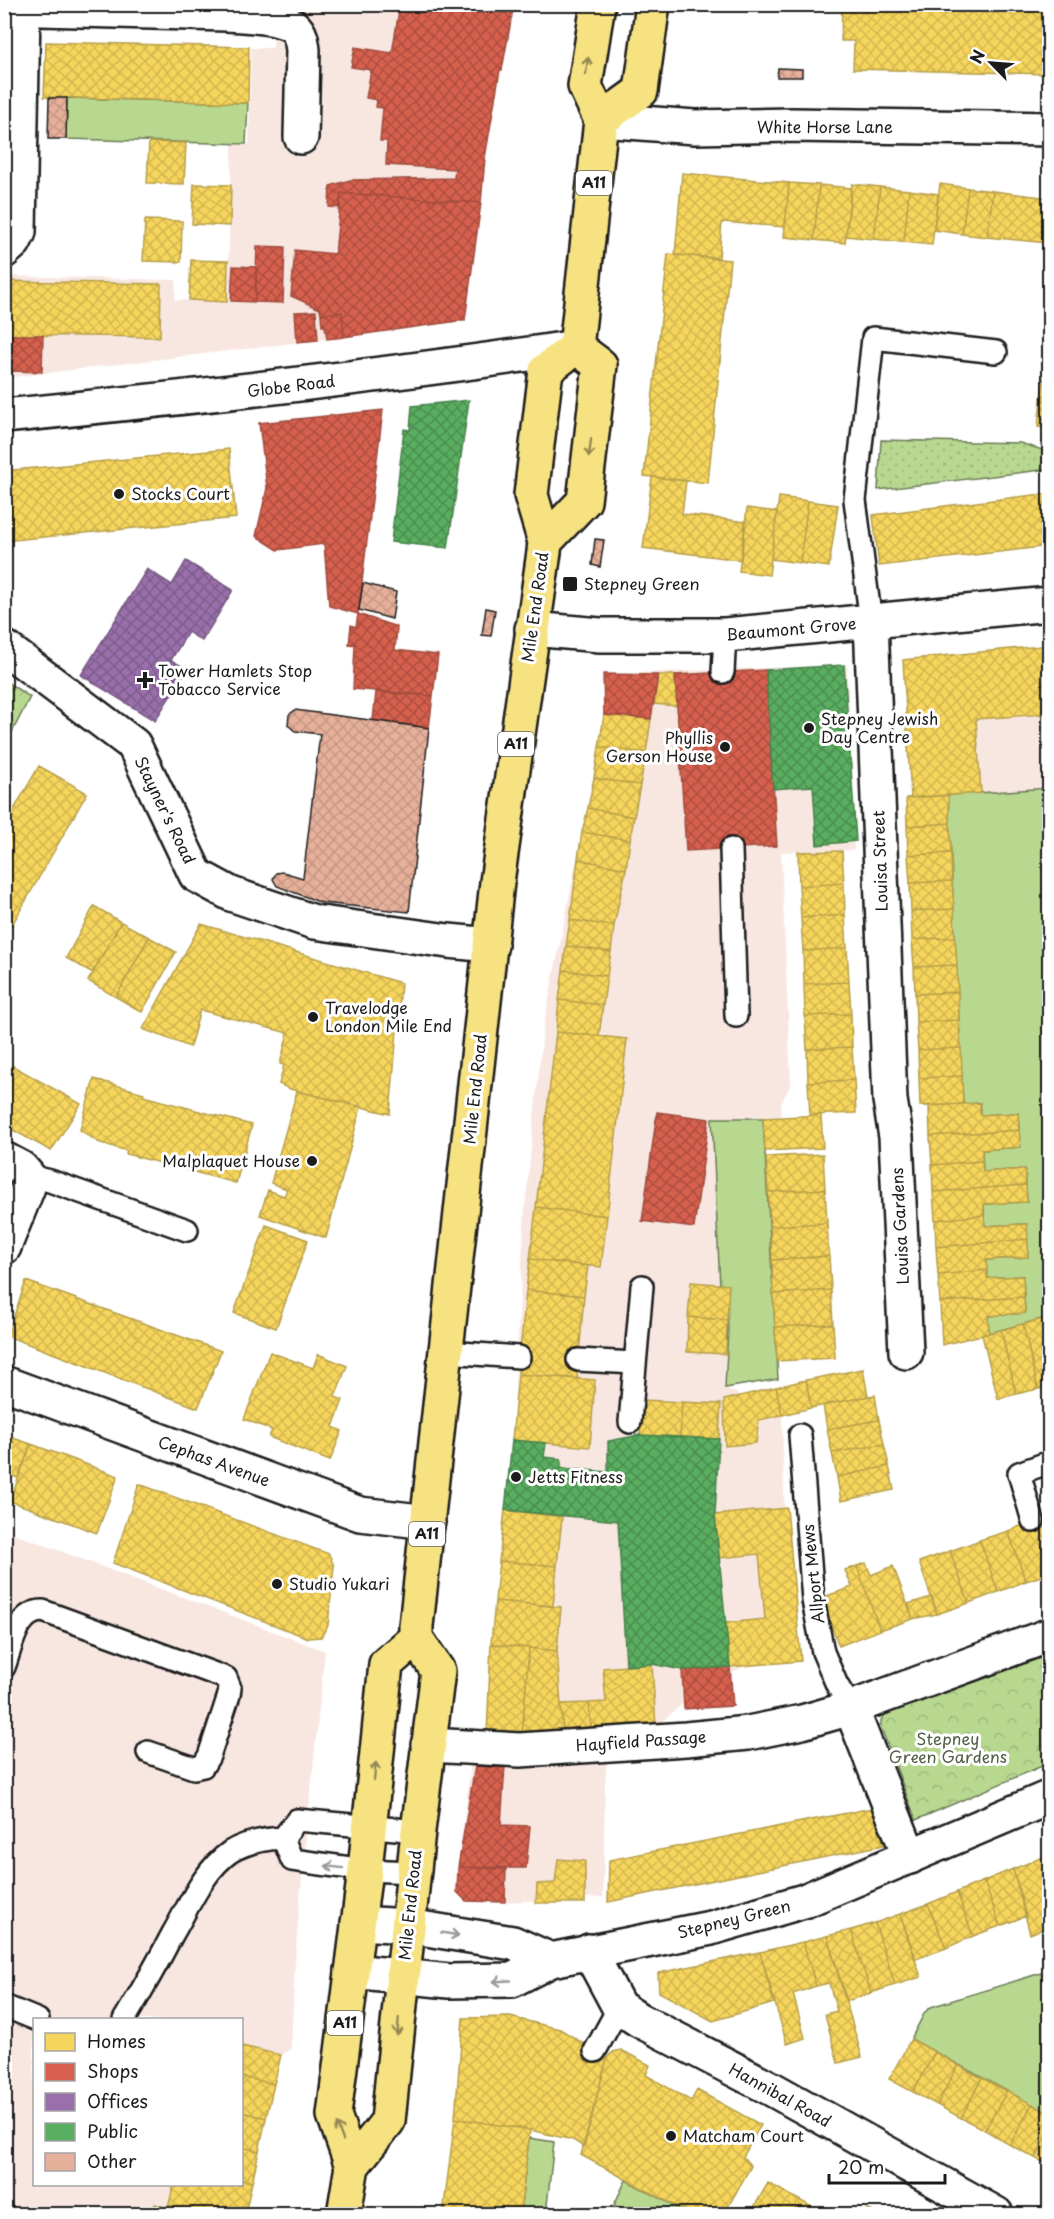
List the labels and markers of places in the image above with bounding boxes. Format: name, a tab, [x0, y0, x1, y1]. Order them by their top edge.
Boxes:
place label: Stocks Court	[131, 481, 230, 505]
marker: Stocks Court	[112, 487, 126, 501]
place label: Stepney Green	[584, 571, 699, 595]
marker: Stepney Green	[561, 575, 579, 593]
place label: Tower Hamlets Stop Tobacco Service	[158, 658, 312, 700]
marker: Tower Hamlets Stop Tobacco Service	[136, 671, 154, 689]
place label: Stepney Jewish Day Centre	[821, 706, 938, 748]
marker: Stepney Jewish Day Centre	[802, 721, 816, 735]
place label: Phyllis Gerson House	[606, 725, 713, 767]
marker: Phyllis Gerson House	[718, 740, 732, 754]
place label: Travelodge London Mile End	[325, 995, 452, 1037]
marker: Travelodge London Mile End	[306, 1010, 320, 1024]
place label: Malplaquet House	[162, 1148, 300, 1172]
marker: Malplaquet House	[305, 1154, 319, 1168]
place label: Jetts Fitness	[528, 1464, 623, 1488]
marker: Jetts Fitness	[509, 1470, 523, 1484]
place label: Studio Yukari	[289, 1571, 390, 1595]
marker: Studio Yukari	[270, 1577, 284, 1591]
place label: Matcham Court	[683, 2123, 805, 2147]
marker: Matcham Court	[664, 2129, 678, 2143]

